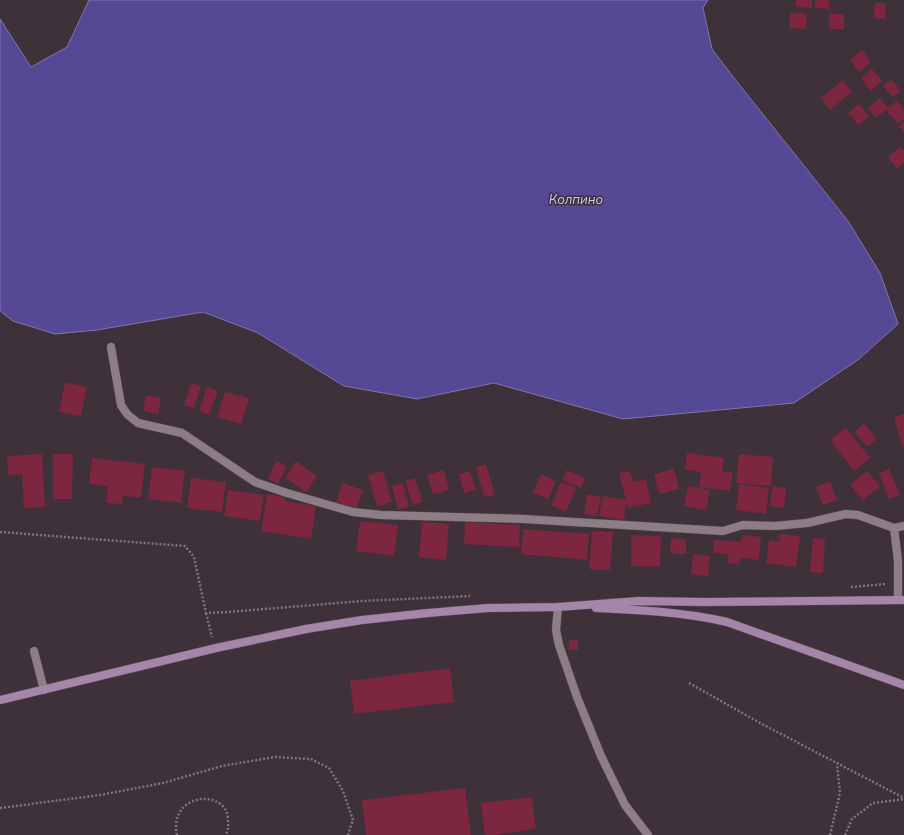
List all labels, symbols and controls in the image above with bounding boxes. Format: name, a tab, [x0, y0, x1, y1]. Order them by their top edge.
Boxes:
water label: Колпино	[549, 191, 604, 207]

